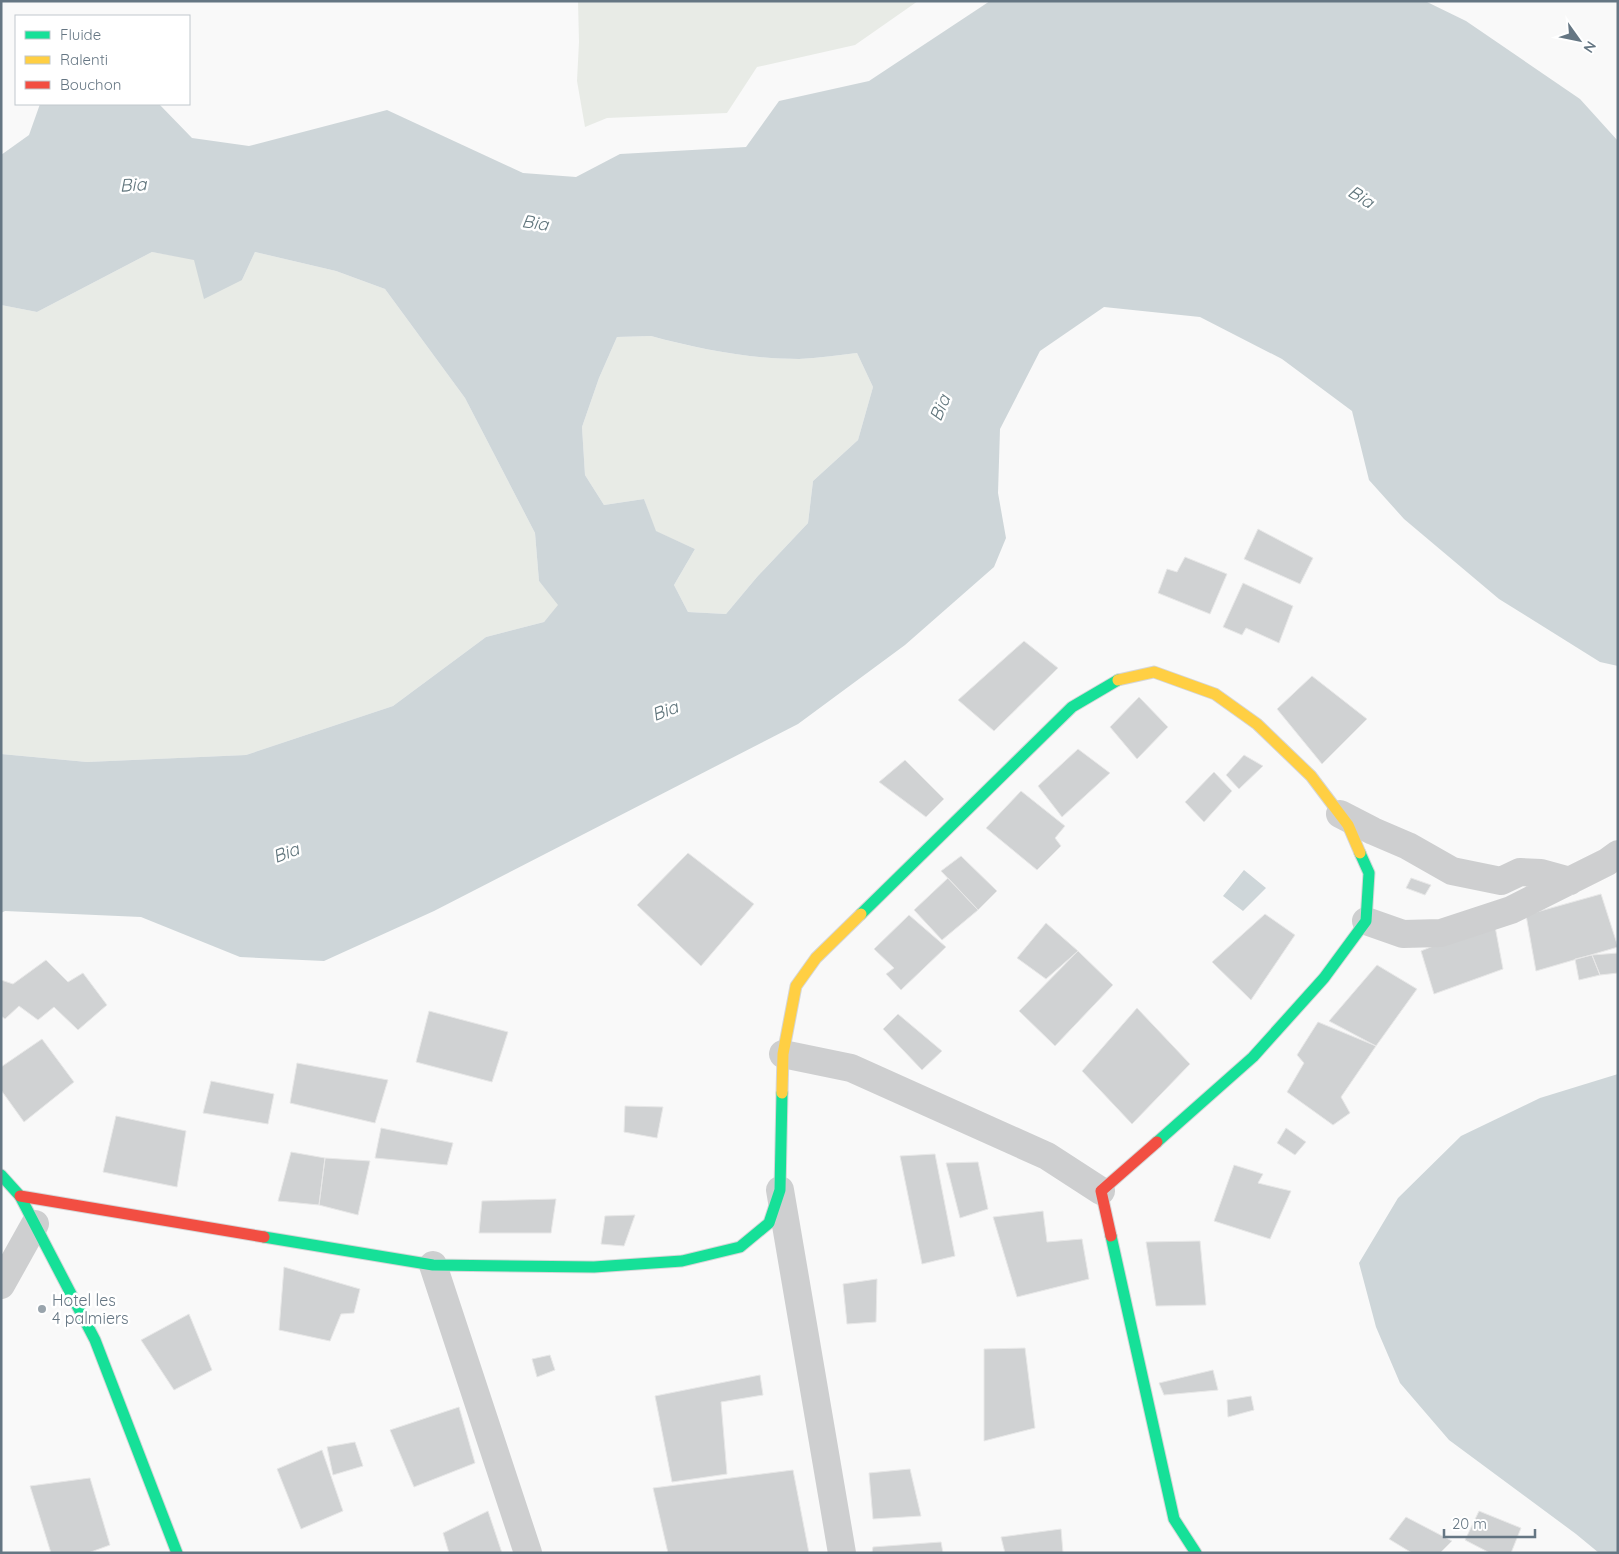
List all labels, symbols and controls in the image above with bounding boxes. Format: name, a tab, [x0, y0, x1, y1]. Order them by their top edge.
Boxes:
legend	[15, 15, 190, 105]
north arrow	[1554, 15, 1604, 65]
text: Fluide	[60, 25, 101, 44]
text: N	[1580, 38, 1600, 56]
text: Ralenti	[60, 50, 108, 69]
text: Bouchon	[60, 75, 121, 94]
water label: Bia	[119, 172, 148, 197]
water label: Bia	[1344, 180, 1380, 214]
water label: Bia	[520, 209, 551, 236]
water label: Bia	[924, 390, 956, 424]
water label: Bia	[648, 695, 682, 726]
water label: Bia	[269, 837, 303, 868]
place label: Hotel les 4 palmiers	[52, 1290, 129, 1328]
marker: Hotel les 4 palmiers	[36, 1303, 48, 1315]
scale bar	[1444, 1506, 1535, 1538]
text: 20 m	[1452, 1514, 1487, 1533]

